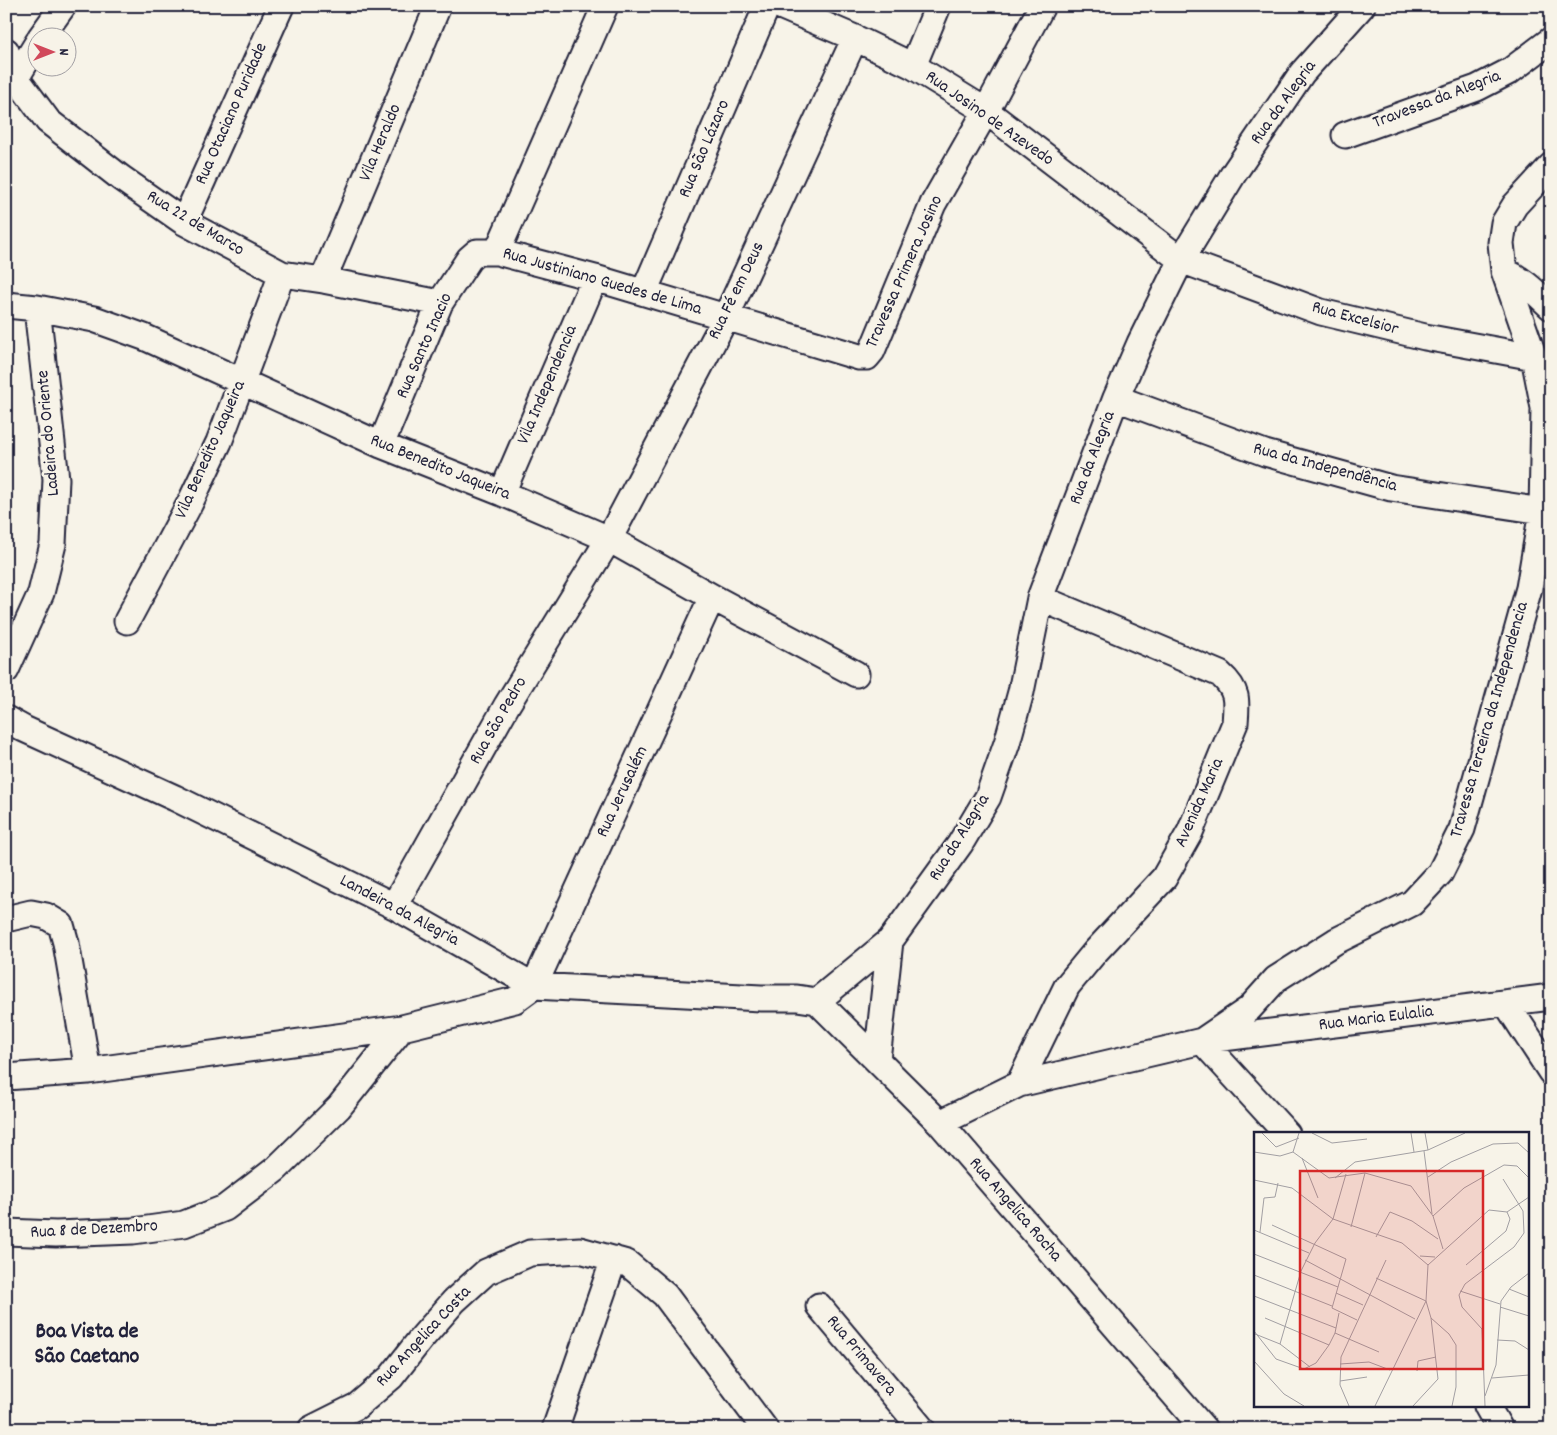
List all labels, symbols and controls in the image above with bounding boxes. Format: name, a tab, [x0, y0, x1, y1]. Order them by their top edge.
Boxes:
north arrow	[28, 28, 78, 78]
street label: Rua Otaciano Puridade	[189, 39, 275, 189]
text: N	[53, 49, 73, 56]
street label: Rua da Alegria	[1245, 55, 1323, 150]
street label: Travessa da Alegria	[1370, 64, 1505, 136]
street label: Rua Josino de Azevedo	[920, 65, 1058, 173]
street label: Rua São Lázaro	[673, 96, 737, 202]
street label: Vila Heraldo	[354, 100, 408, 186]
street label: Rua 22 de Marco	[141, 185, 249, 263]
street label: Travessa Primera Josino	[860, 192, 950, 352]
street label: Rua Fé em Deus	[703, 238, 771, 344]
street label: Rua Justiniano Guedes de Lima	[499, 242, 705, 323]
street label: Rua Santo Inacio	[391, 289, 459, 403]
street label: Rua Excelsior	[1309, 295, 1401, 343]
street label: Vila Independencia	[512, 321, 585, 448]
street label: Ladeira do Oriente	[31, 369, 67, 497]
street label: Vila Benedito Jaqueira	[169, 376, 253, 523]
street label: Rua da Alegria	[1064, 407, 1123, 508]
street label: Rua Benedito Jaqueira	[366, 428, 514, 508]
street label: Rua da Independência	[1250, 437, 1400, 499]
street label: Travessa Terceira da Independencia	[1444, 599, 1536, 841]
street label: Rua São Pedro	[464, 673, 534, 769]
street label: Rua Jerusalém	[591, 742, 655, 842]
street label: Avenida Maria	[1169, 754, 1231, 852]
street label: Rua da Alegria	[923, 789, 997, 886]
street label: Landeira da Alegria	[335, 869, 464, 953]
street label: Rua Maria Eulalia	[1317, 1000, 1435, 1038]
inset map	[1254, 1132, 1530, 1408]
street label: Rua Angelica Rocha	[963, 1152, 1068, 1268]
street label: Rua 8 de Dezembro	[30, 1214, 158, 1246]
street label: Rua Angelica Costa	[371, 1281, 478, 1393]
street label: Rua Primavera	[820, 1310, 903, 1402]
district label: Boa Vista de São Caetano	[35, 1317, 140, 1373]

